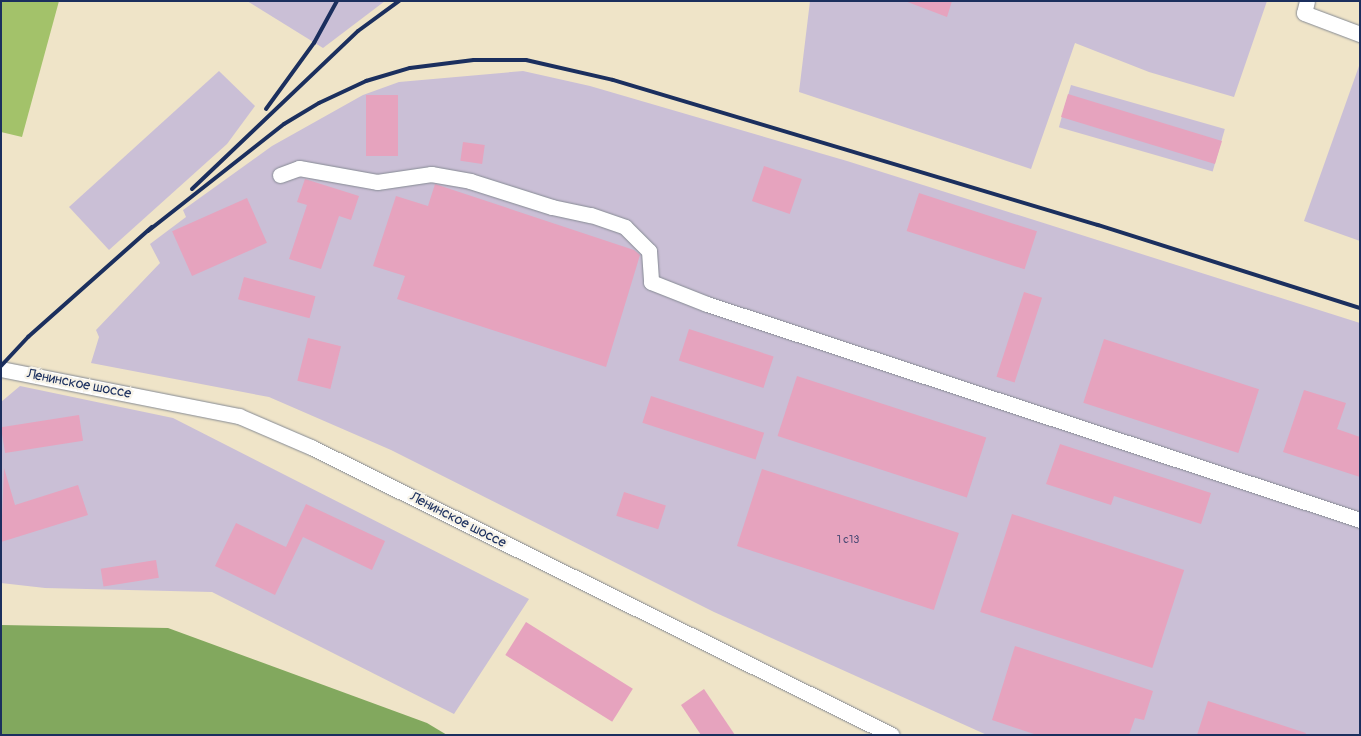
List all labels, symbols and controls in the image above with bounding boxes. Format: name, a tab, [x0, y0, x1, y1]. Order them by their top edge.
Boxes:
street label: Ленинское шоссе	[25, 366, 133, 402]
street label: Ленинское шоссе	[407, 488, 509, 552]
house number: 1 с13	[837, 533, 859, 547]

